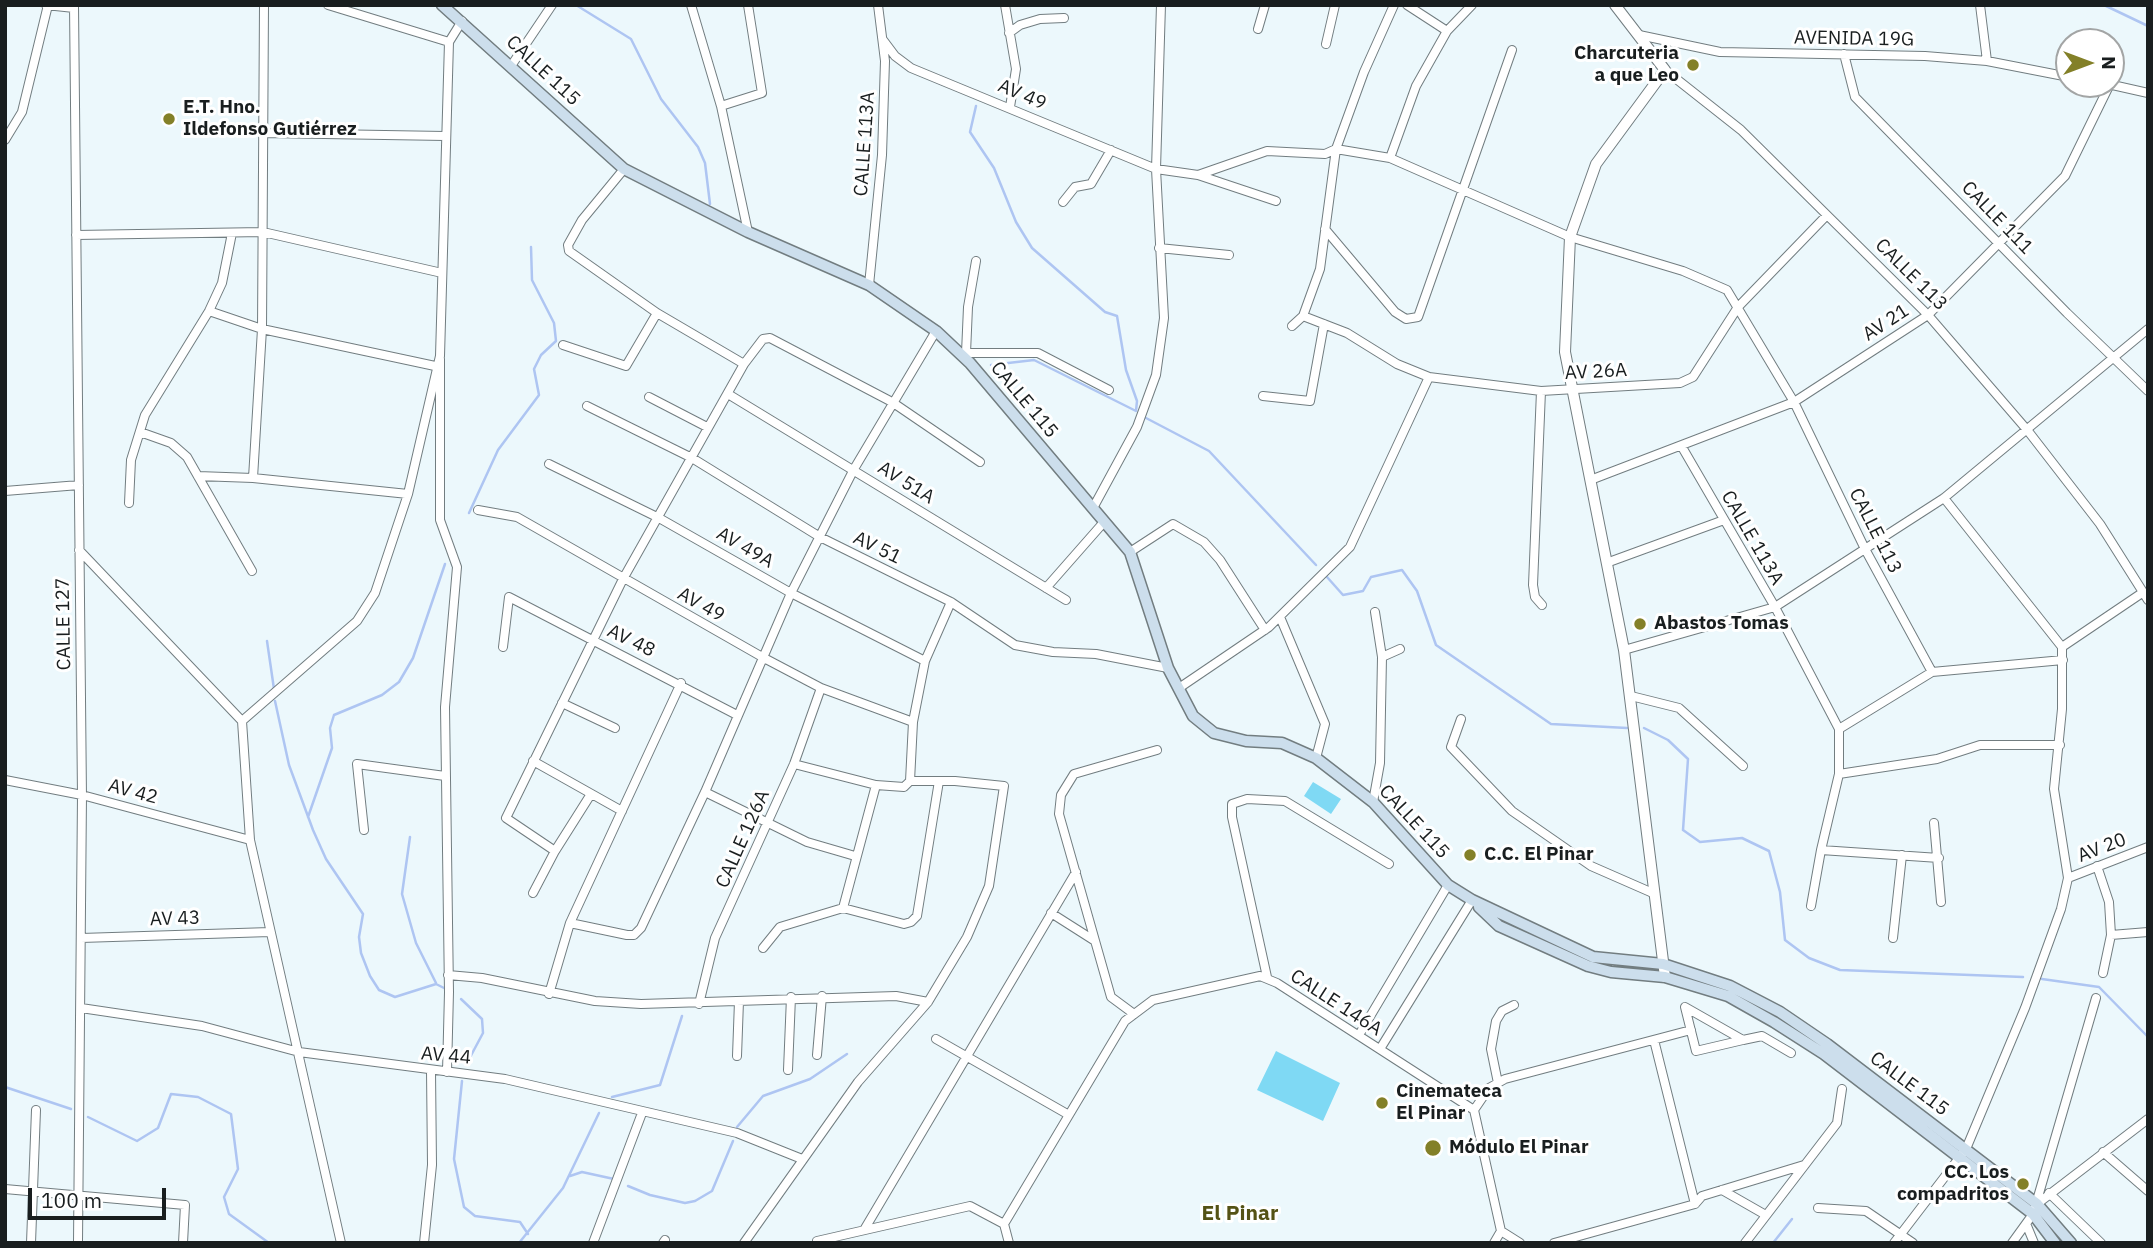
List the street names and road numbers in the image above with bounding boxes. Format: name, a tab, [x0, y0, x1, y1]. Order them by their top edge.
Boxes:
street label: AVENIDA 19G	[1794, 27, 1914, 51]
street label: CALLE 115	[501, 31, 585, 111]
street label: AV 49	[994, 75, 1050, 115]
street label: CALLE 113A	[850, 91, 880, 197]
street label: CALLE 111	[1957, 177, 2037, 259]
street label: CALLE 113	[1870, 234, 1952, 316]
street label: AV 21	[1859, 300, 1913, 346]
street label: CALLE 115	[985, 357, 1063, 443]
street label: AV 26A	[1564, 359, 1628, 385]
street label: AV 51A	[873, 457, 939, 509]
street label: CALLE 113	[1844, 484, 1906, 578]
street label: CALLE 113A	[1716, 487, 1788, 589]
street label: AV 49A	[712, 523, 778, 573]
street label: AV 51	[849, 527, 905, 569]
street label: CALLE 127	[52, 577, 76, 671]
street label: AV 49	[673, 583, 729, 627]
street label: AV 48	[603, 620, 659, 662]
street label: AV 42	[106, 774, 160, 810]
street label: CALLE 115	[1374, 780, 1454, 864]
street label: CALLE 126A	[711, 786, 775, 892]
street label: AV 20	[2074, 828, 2130, 868]
street label: AV 43	[149, 907, 201, 931]
street label: CALLE 146A	[1286, 965, 1386, 1041]
street label: AV 44	[420, 1042, 472, 1070]
street label: CALLE 115	[1865, 1047, 1953, 1121]

